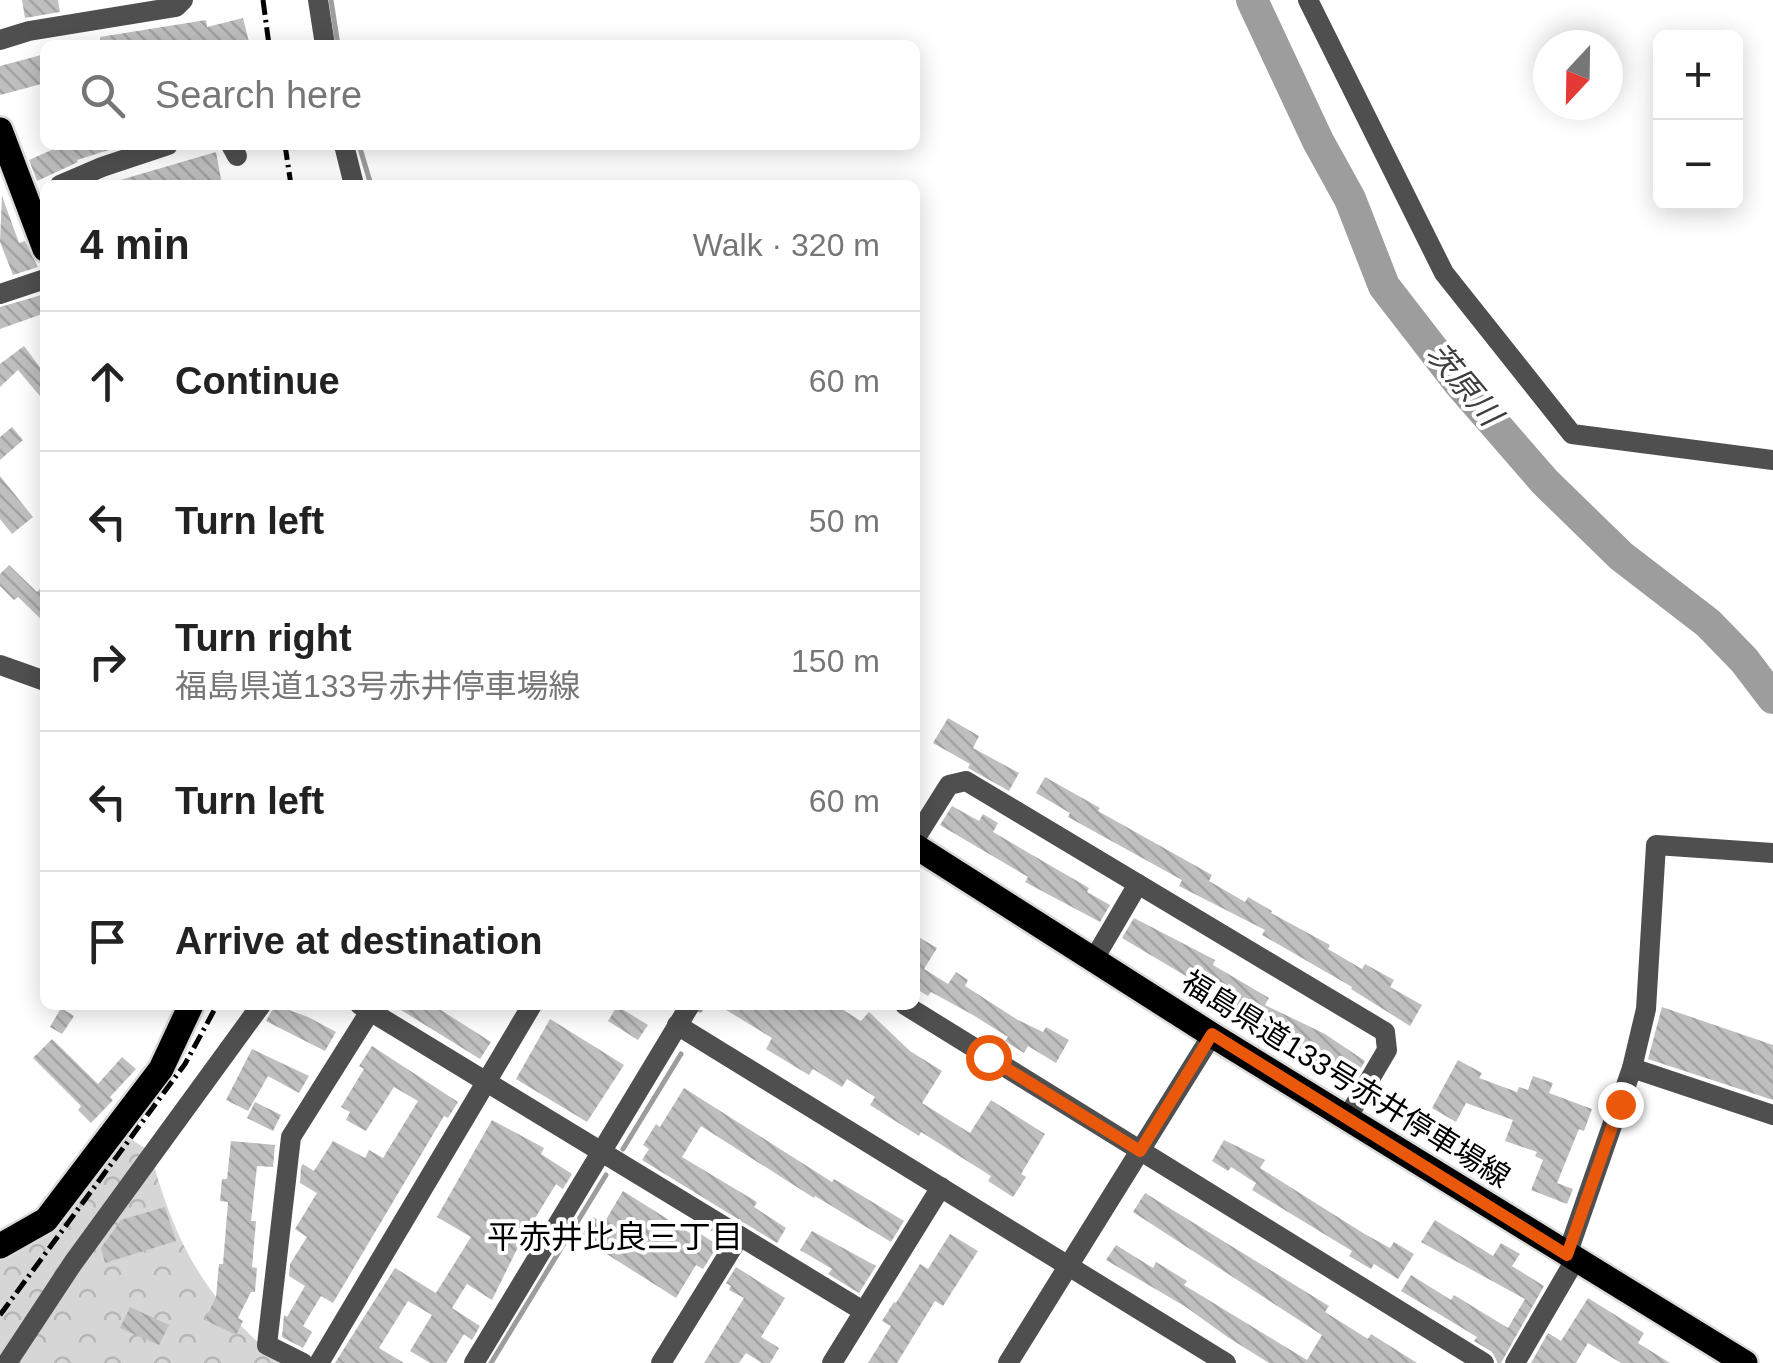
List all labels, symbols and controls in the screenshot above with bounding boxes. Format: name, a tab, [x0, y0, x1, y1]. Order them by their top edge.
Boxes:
north arrow	[1533, 30, 1623, 120]
map controls	[1653, 30, 1743, 210]
button: +	[1653, 30, 1743, 120]
search box	[40, 40, 920, 150]
icon: search	[75, 68, 130, 123]
text: Search here	[155, 74, 362, 116]
button: −	[1653, 120, 1743, 210]
text: 4 min	[80, 221, 190, 268]
text: Walk · 320 m	[693, 227, 880, 263]
water label: 茨原川	[1419, 336, 1511, 435]
icon: ahead	[80, 354, 135, 409]
text: Continue	[175, 360, 340, 402]
text: 60 m	[809, 363, 880, 399]
icon: left	[80, 494, 135, 549]
text: Turn left	[175, 500, 324, 542]
text: 50 m	[809, 503, 880, 539]
text: Turn right	[175, 617, 352, 659]
icon: right	[80, 634, 135, 689]
text: 150 m	[791, 643, 880, 679]
text: 福島県道133号赤井停車場線	[175, 668, 580, 704]
icon: left	[80, 774, 135, 829]
text: Turn left	[175, 780, 324, 822]
text: 60 m	[809, 783, 880, 819]
icon: arrive	[80, 914, 135, 969]
text: Arrive at destination	[175, 920, 542, 962]
street label: 福島県道133号赤井停車場線	[1176, 964, 1516, 1194]
route start	[966, 1035, 1012, 1081]
route end	[1598, 1082, 1644, 1128]
district label: 平赤井比良三丁目	[487, 1219, 743, 1255]

